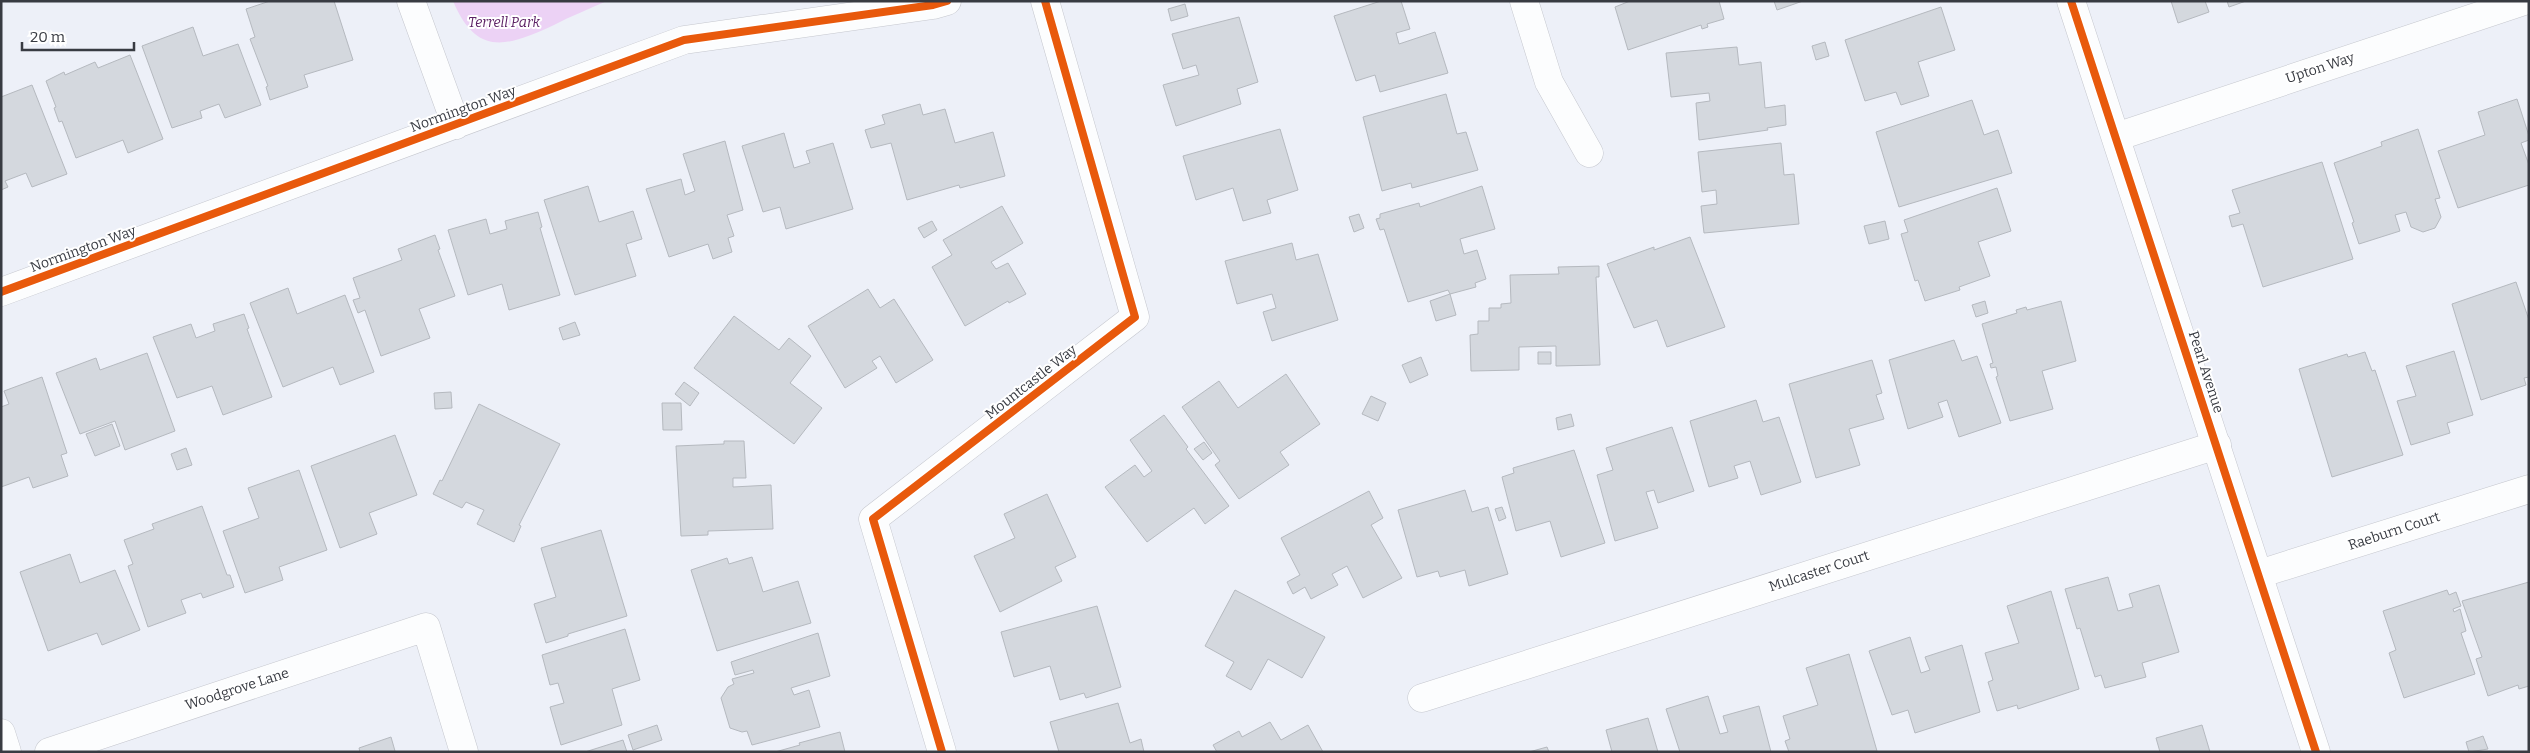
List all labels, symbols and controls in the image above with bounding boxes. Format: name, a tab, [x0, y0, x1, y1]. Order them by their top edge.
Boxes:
park label: Terrell Park	[468, 14, 540, 31]
scale bar	[22, 20, 135, 52]
text: 20 m	[30, 28, 66, 46]
street label: Upton Way	[2283, 49, 2357, 87]
street label: Normington Way	[408, 82, 519, 136]
street label: Normington Way	[28, 222, 139, 276]
street label: Pearl Avenue	[2185, 329, 2227, 415]
street label: Mountcastle Way	[982, 341, 1081, 423]
street label: Raeburn Court	[2346, 508, 2442, 554]
street label: Mulcaster Court	[1767, 547, 1871, 595]
street label: Woodgrove Lane	[183, 664, 291, 714]

